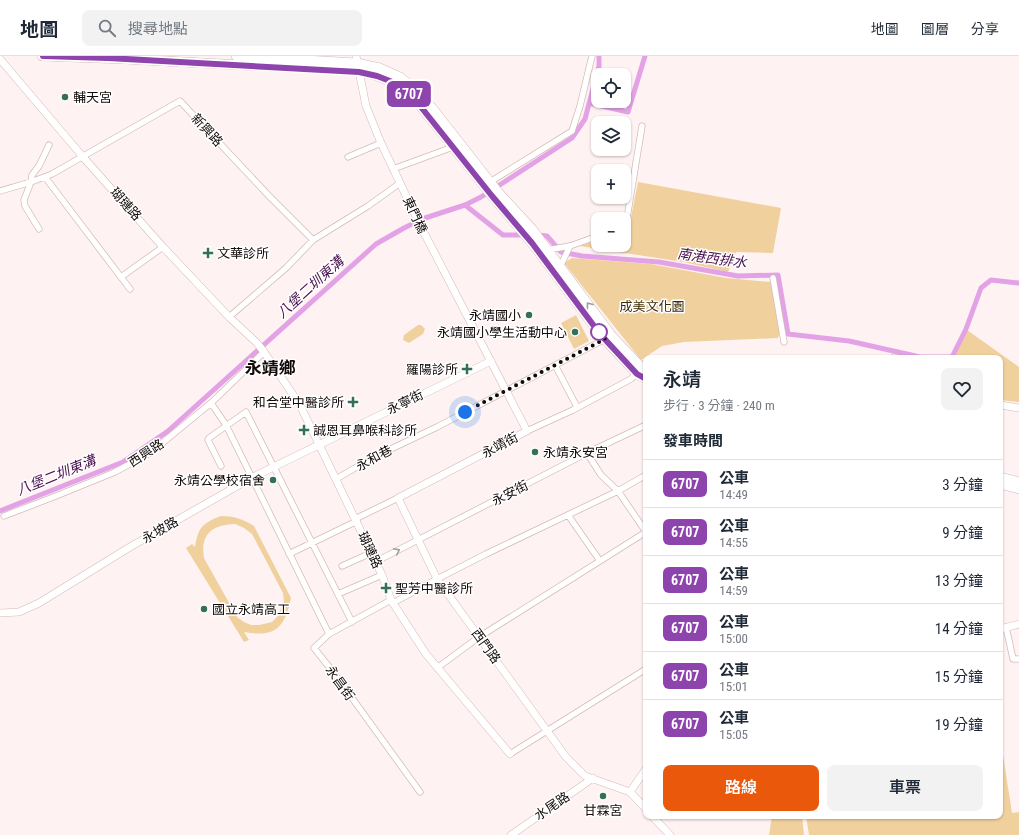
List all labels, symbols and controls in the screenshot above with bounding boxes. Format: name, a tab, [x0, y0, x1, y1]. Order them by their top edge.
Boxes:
search box	[82, 10, 362, 46]
icon: search	[96, 17, 118, 39]
text: 地圖	[20, 18, 58, 41]
text: 搜尋地點	[128, 20, 188, 38]
text: 地圖	[871, 21, 899, 37]
text: 圖層	[921, 21, 949, 37]
text: 分享	[971, 21, 999, 37]
map controls	[591, 68, 631, 252]
button: locate	[591, 68, 631, 108]
line badge: 6707	[381, 81, 437, 107]
text: 6707	[395, 86, 423, 102]
place label: 輔天宮	[73, 90, 112, 105]
marker: 輔天宮	[60, 92, 70, 102]
street label: 新興路	[188, 111, 226, 149]
button: layers	[591, 116, 631, 156]
button: +	[591, 164, 631, 204]
street label: 瑚璉路	[107, 184, 145, 224]
street label: 東門橋	[400, 194, 430, 236]
button: −	[591, 212, 631, 252]
water label: 南港西排水	[676, 245, 749, 271]
place label: 文華診所	[217, 246, 269, 261]
marker: 文華診所	[202, 247, 214, 259]
water label: 八堡二圳東溝	[273, 252, 348, 321]
park label: 成美文化園	[619, 299, 685, 314]
one-way arrow	[586, 302, 593, 309]
place label: 永靖國小	[469, 308, 521, 323]
marker: 永靖國小	[524, 310, 534, 320]
unlabelled marker	[590, 323, 608, 341]
place label: 永靖國小學生活動中心	[437, 325, 567, 340]
marker: 永靖國小學生活動中心	[570, 327, 580, 337]
district label: 永靖鄉	[245, 358, 296, 378]
place label: 羅陽診所	[406, 362, 458, 377]
marker: 羅陽診所	[461, 363, 473, 375]
text: 永靖	[663, 368, 701, 391]
button: heart	[941, 368, 983, 410]
street label: 永寧街	[384, 387, 426, 417]
place label: 和合堂中醫診所	[253, 395, 344, 410]
marker: 和合堂中醫診所	[347, 396, 359, 408]
text: 步行 · 3 分鐘 · 240 m	[663, 398, 775, 413]
your location	[455, 402, 475, 422]
place label: 誠恩耳鼻喉科診所	[313, 423, 417, 438]
marker: 誠恩耳鼻喉科診所	[298, 424, 310, 436]
street label: 永靖街	[479, 429, 521, 461]
text: 發車時間	[663, 432, 723, 450]
street label: 西興路	[126, 436, 166, 470]
street label: 永和巷	[353, 442, 395, 474]
place label: 永靖永安宮	[543, 445, 608, 460]
marker: 永靖永安宮	[530, 447, 540, 457]
water label: 八堡二圳東溝	[14, 451, 100, 498]
text: 公車	[719, 469, 749, 487]
place label: 永靖公學校宿舍	[174, 473, 265, 488]
marker: 永靖公學校宿舍	[268, 475, 278, 485]
text: 6707	[671, 476, 699, 492]
text: 3 分鐘	[942, 476, 983, 494]
street label: 永安街	[489, 477, 531, 509]
text: 14:49	[719, 487, 748, 502]
street label: 永坡路	[139, 514, 181, 546]
text: 公車	[719, 517, 749, 535]
text: 6707	[671, 524, 699, 540]
text: 9 分鐘	[942, 524, 983, 542]
street label: 瑚璉路	[355, 529, 385, 571]
text: 14:55	[719, 535, 748, 550]
one-way arrow	[392, 548, 400, 556]
text: 公車	[719, 565, 749, 583]
text: 6707	[671, 572, 699, 588]
text: 13 分鐘	[935, 572, 983, 590]
place label: 聖芳中醫診所	[395, 581, 473, 596]
marker: 聖芳中醫診所	[380, 582, 392, 594]
text: 14:59	[719, 583, 748, 598]
place label: 國立永靖高工	[212, 602, 290, 617]
marker: 國立永靖高工	[199, 604, 209, 614]
text: 公車	[719, 613, 749, 631]
text: 6707	[671, 620, 699, 636]
text: 14 分鐘	[935, 620, 983, 638]
street label: 西門路	[468, 626, 504, 666]
text: 15:00	[719, 631, 748, 646]
text: 公車	[719, 661, 749, 679]
street label: 永昌街	[322, 663, 358, 703]
text: 6707	[671, 668, 699, 684]
text: 15 分鐘	[935, 668, 983, 686]
text: 15:01	[719, 679, 748, 694]
text: 公車	[719, 709, 749, 727]
text: 6707	[671, 716, 699, 732]
text: 19 分鐘	[935, 716, 983, 734]
text: 15:05	[719, 727, 748, 742]
button: 路線	[663, 765, 819, 811]
button: 車票	[827, 765, 983, 811]
street label: 水尾路	[532, 789, 572, 823]
marker: 甘霖宮	[598, 791, 608, 801]
place label: 甘霖宮	[583, 803, 623, 818]

